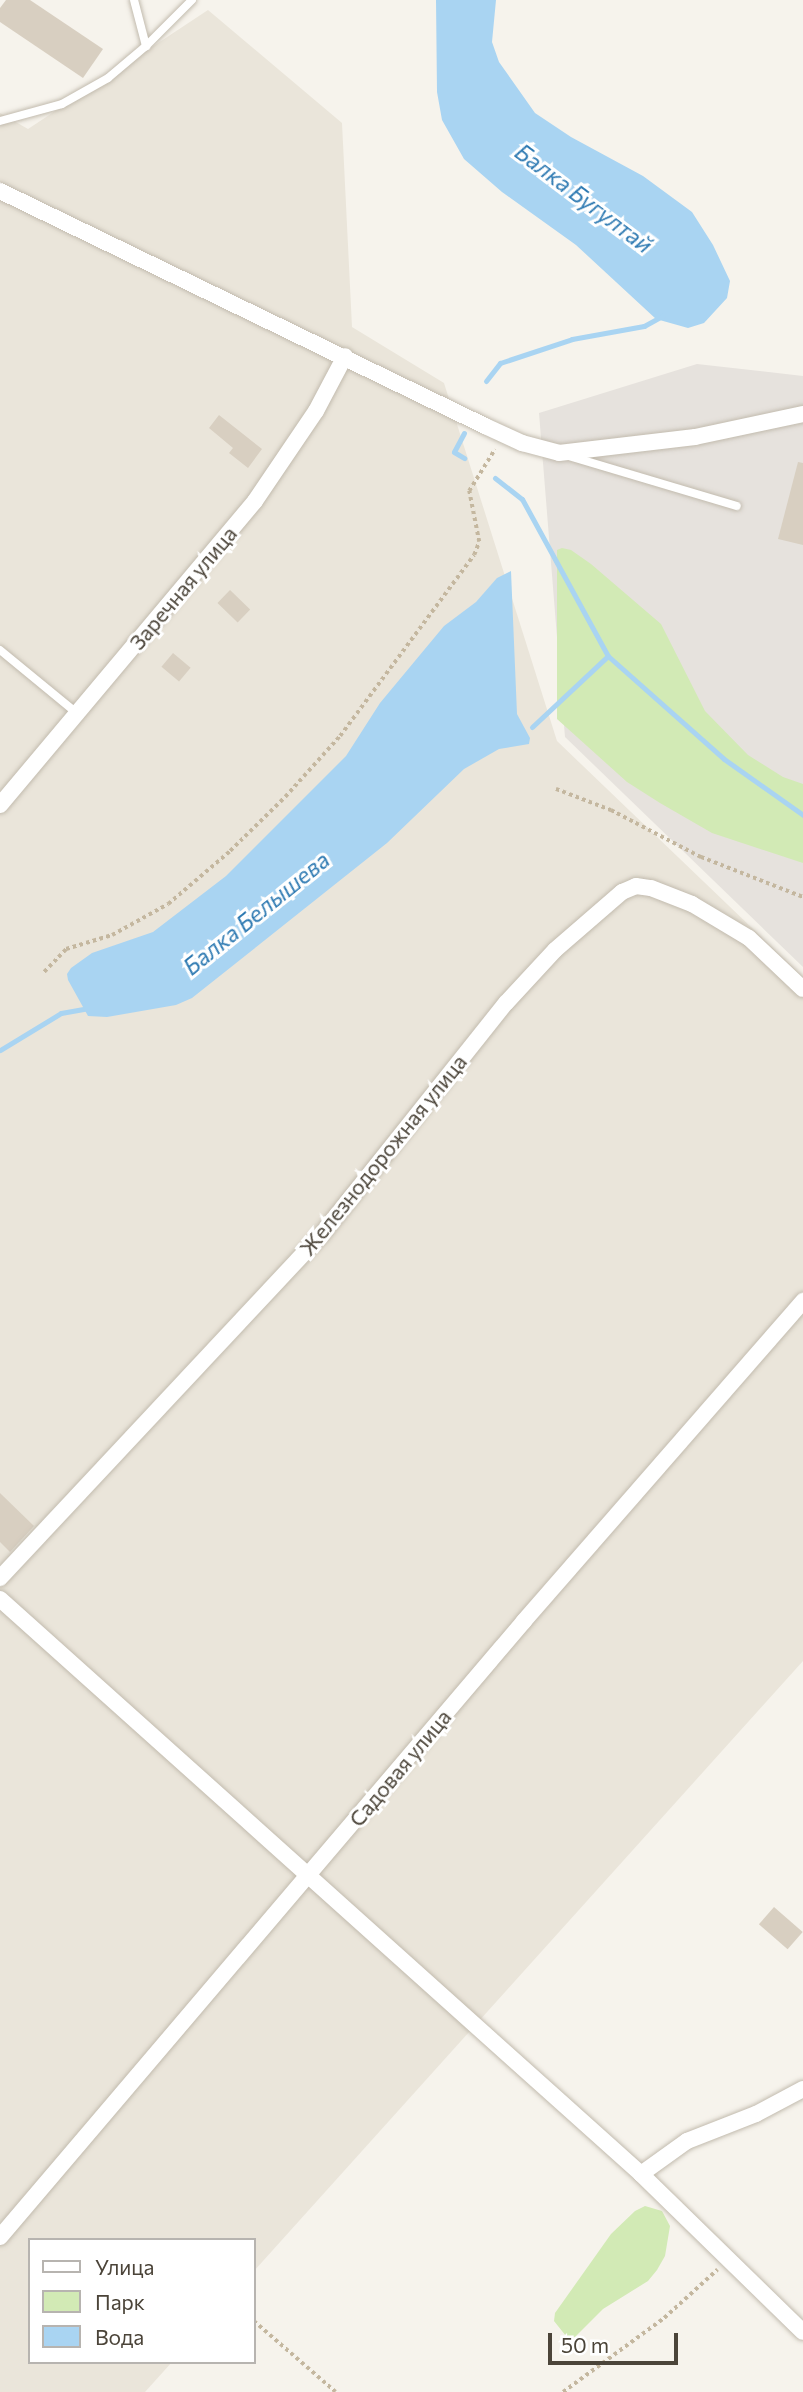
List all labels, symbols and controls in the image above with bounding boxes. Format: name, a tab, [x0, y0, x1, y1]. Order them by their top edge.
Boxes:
water label: Балка Бугултай	[510, 137, 658, 259]
street label: Заречная улица	[124, 521, 242, 655]
water label: Балка Белышева	[177, 846, 335, 980]
street label: Железнодорожная улица	[294, 1050, 472, 1260]
street label: Садовая улица	[344, 1704, 456, 1832]
legend	[28, 2238, 256, 2364]
text: Улица	[95, 2254, 154, 2279]
text: Парк	[95, 2289, 145, 2314]
scale bar	[551, 2318, 680, 2362]
text: Вода	[95, 2324, 144, 2349]
text: 50 m	[561, 2332, 609, 2357]

